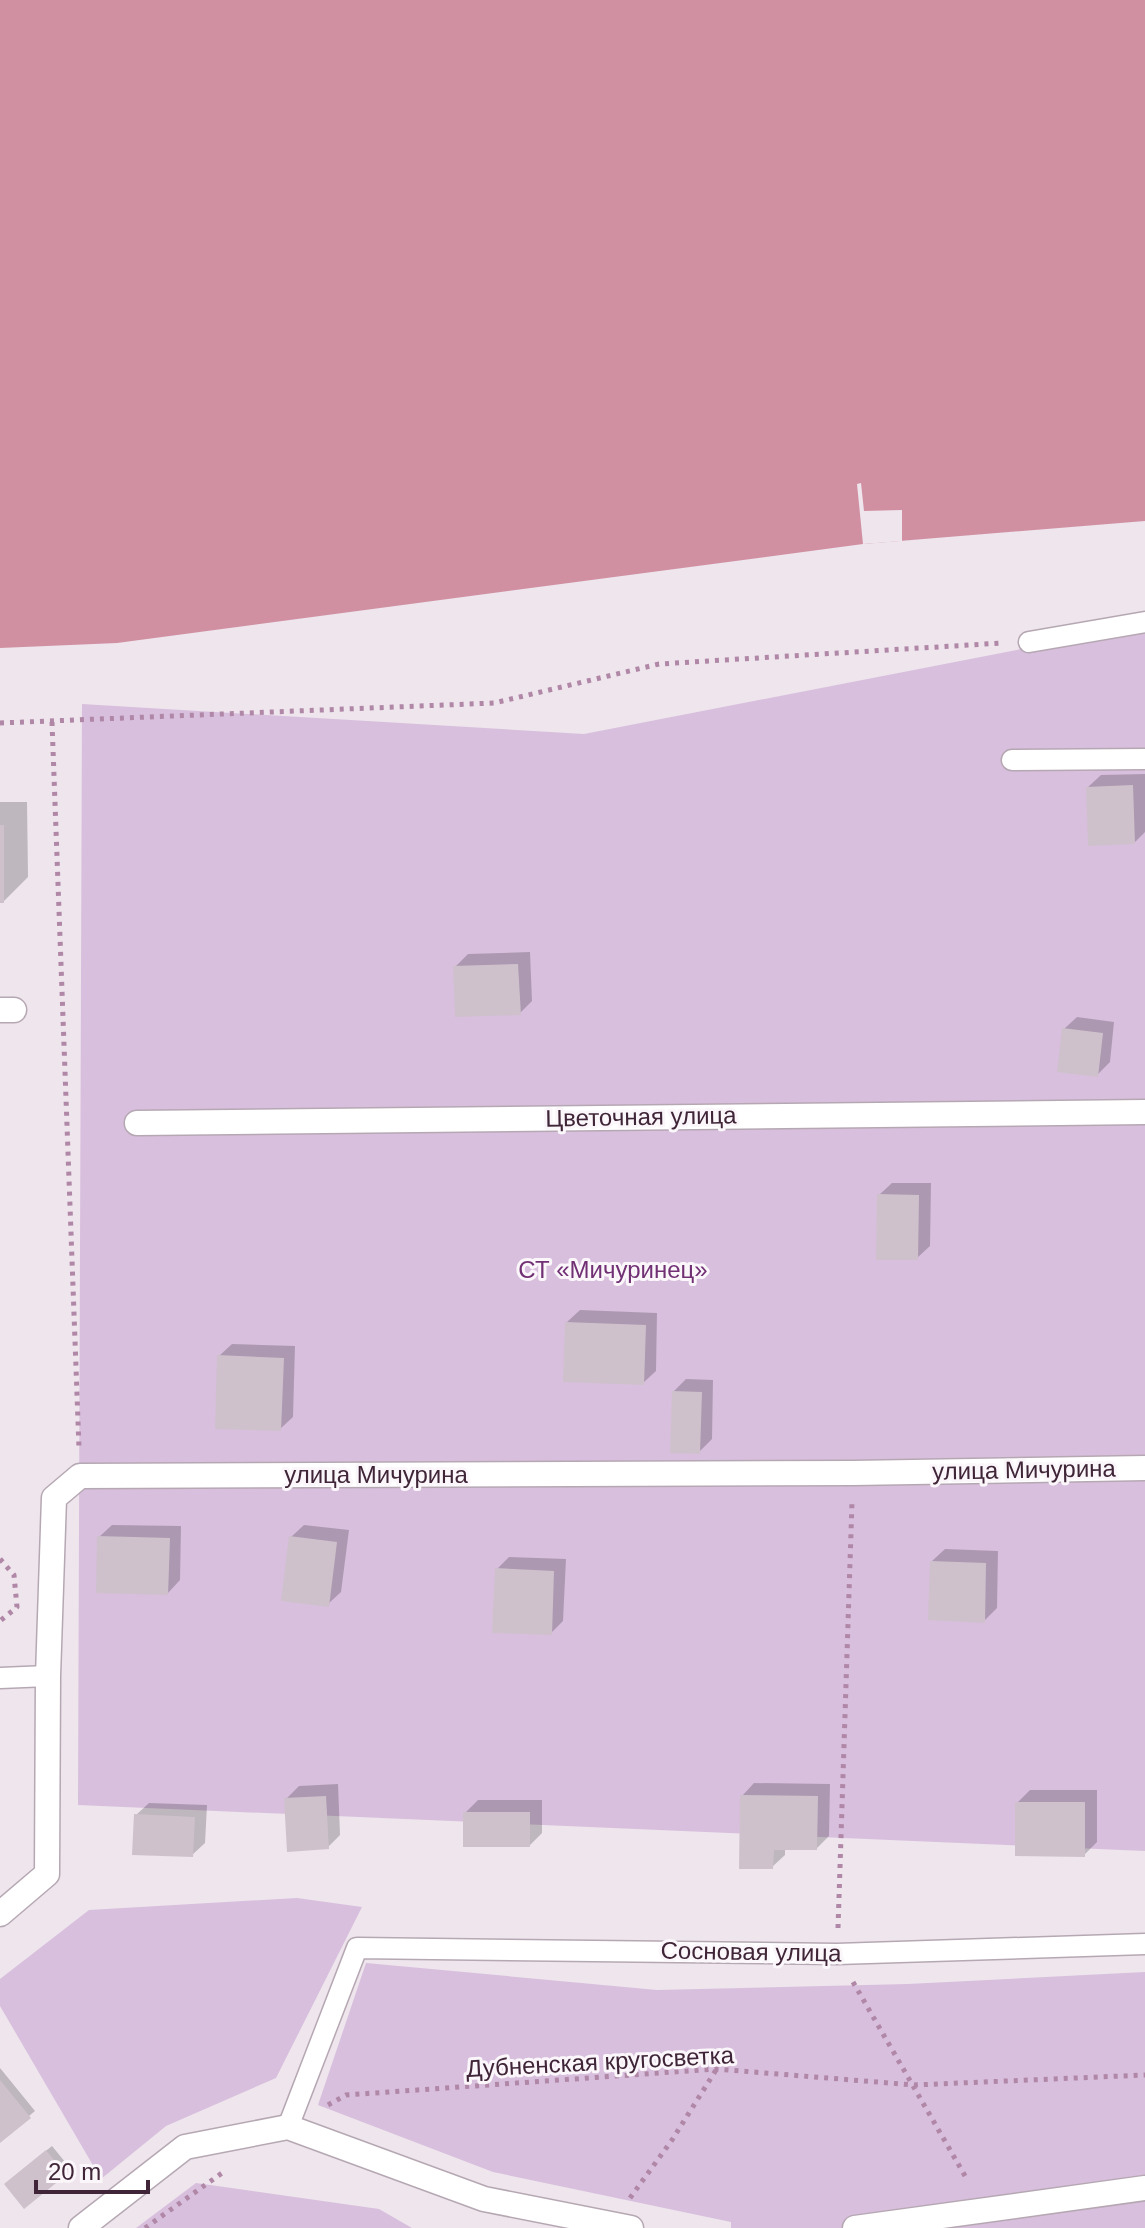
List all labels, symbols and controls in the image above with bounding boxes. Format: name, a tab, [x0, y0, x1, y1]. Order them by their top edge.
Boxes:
street label: Цветочная улица	[545, 1101, 737, 1132]
park label: СТ «Мичуринец»	[518, 1256, 708, 1283]
street label: улица Мичурина	[932, 1454, 1117, 1485]
street label: улица Мичурина	[284, 1461, 468, 1488]
street label: Сосновая улица	[660, 1936, 842, 1967]
street label: Дубненская кругосветка	[465, 2041, 735, 2082]
scale bar	[36, 2144, 148, 2194]
text: 20 m	[48, 2158, 101, 2185]

